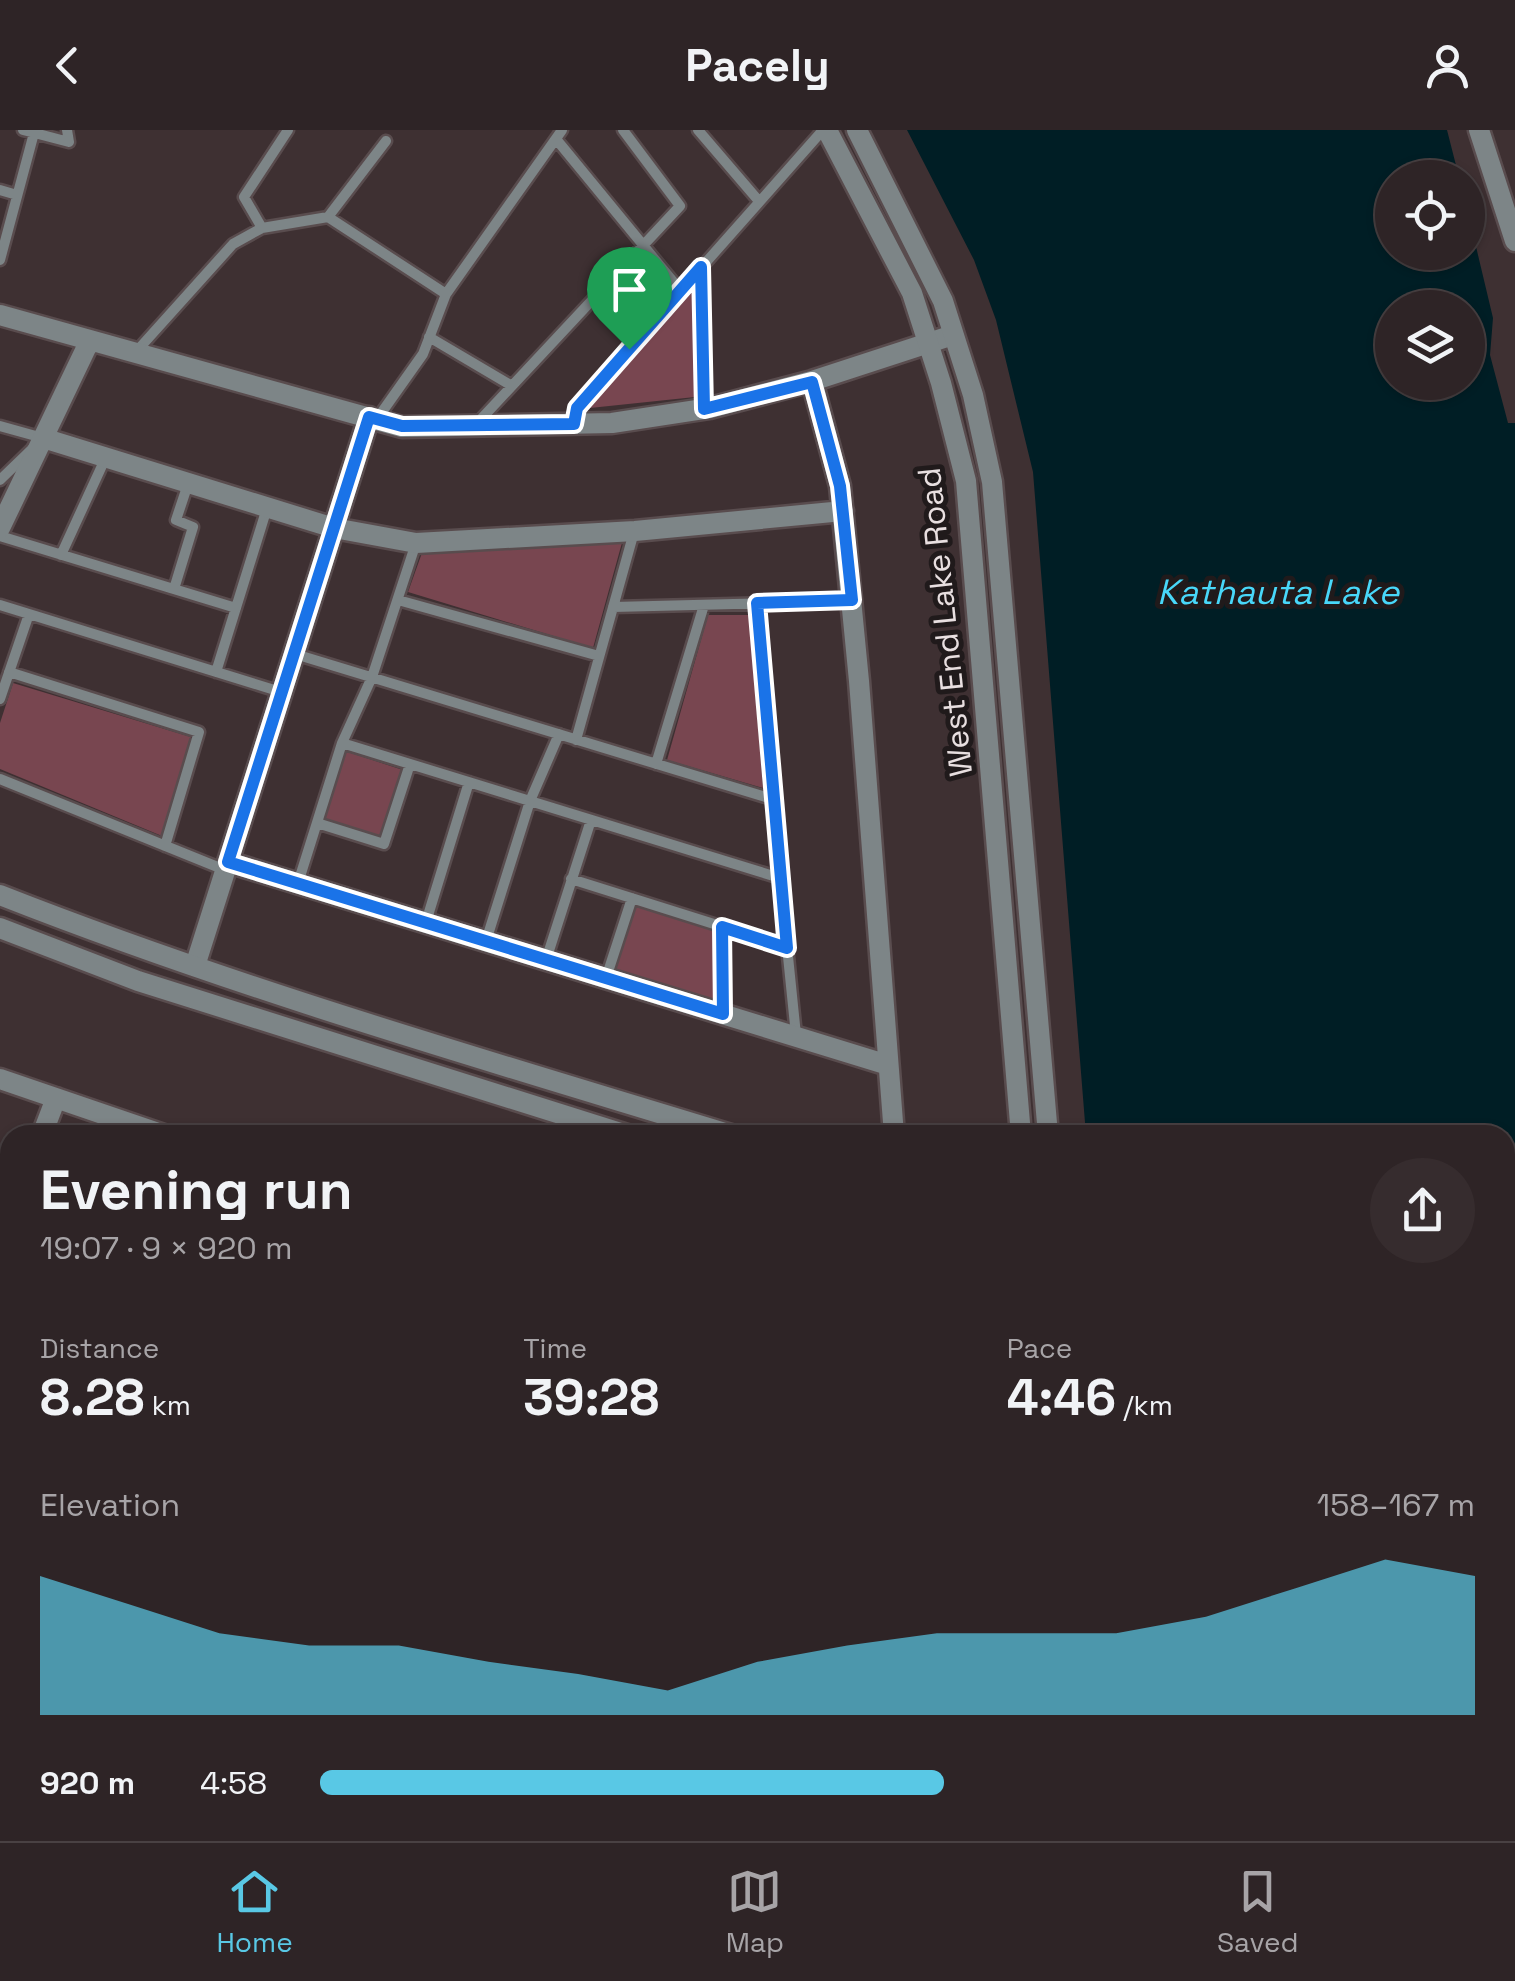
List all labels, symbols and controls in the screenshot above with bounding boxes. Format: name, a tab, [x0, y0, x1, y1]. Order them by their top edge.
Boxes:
text: Pacely	[685, 37, 830, 94]
icon: back	[40, 38, 95, 93]
icon: person	[1420, 38, 1475, 93]
map controls	[1375, 160, 1485, 400]
button: locate	[1375, 160, 1485, 270]
pin	[587, 247, 672, 350]
icon: arrive	[602, 262, 657, 317]
button: layers	[1375, 290, 1485, 400]
street label: West End Lake Road	[909, 466, 981, 778]
water label: Kathauta Lake	[1157, 570, 1400, 614]
text: Evening run	[40, 1155, 353, 1225]
button: share	[1370, 1158, 1475, 1263]
text: 19:07 · 9 × 920 m	[40, 1228, 293, 1268]
text: Distance	[40, 1330, 159, 1366]
text: Time	[523, 1330, 587, 1366]
text: Pace	[1007, 1330, 1072, 1366]
text: 8.28	[40, 1366, 145, 1430]
text: 39:28	[523, 1366, 659, 1430]
text: 4:46	[1007, 1366, 1116, 1430]
text: km	[145, 1387, 191, 1423]
text: /km	[1116, 1387, 1173, 1423]
text: Elevation	[40, 1485, 180, 1525]
text: 158–167 m	[1317, 1485, 1475, 1525]
text: 920 m	[40, 1763, 135, 1803]
text: 4:58	[200, 1763, 267, 1803]
tab: Home	[216, 1864, 293, 1960]
tab: Map	[726, 1864, 784, 1960]
tab: Saved	[1217, 1864, 1299, 1960]

